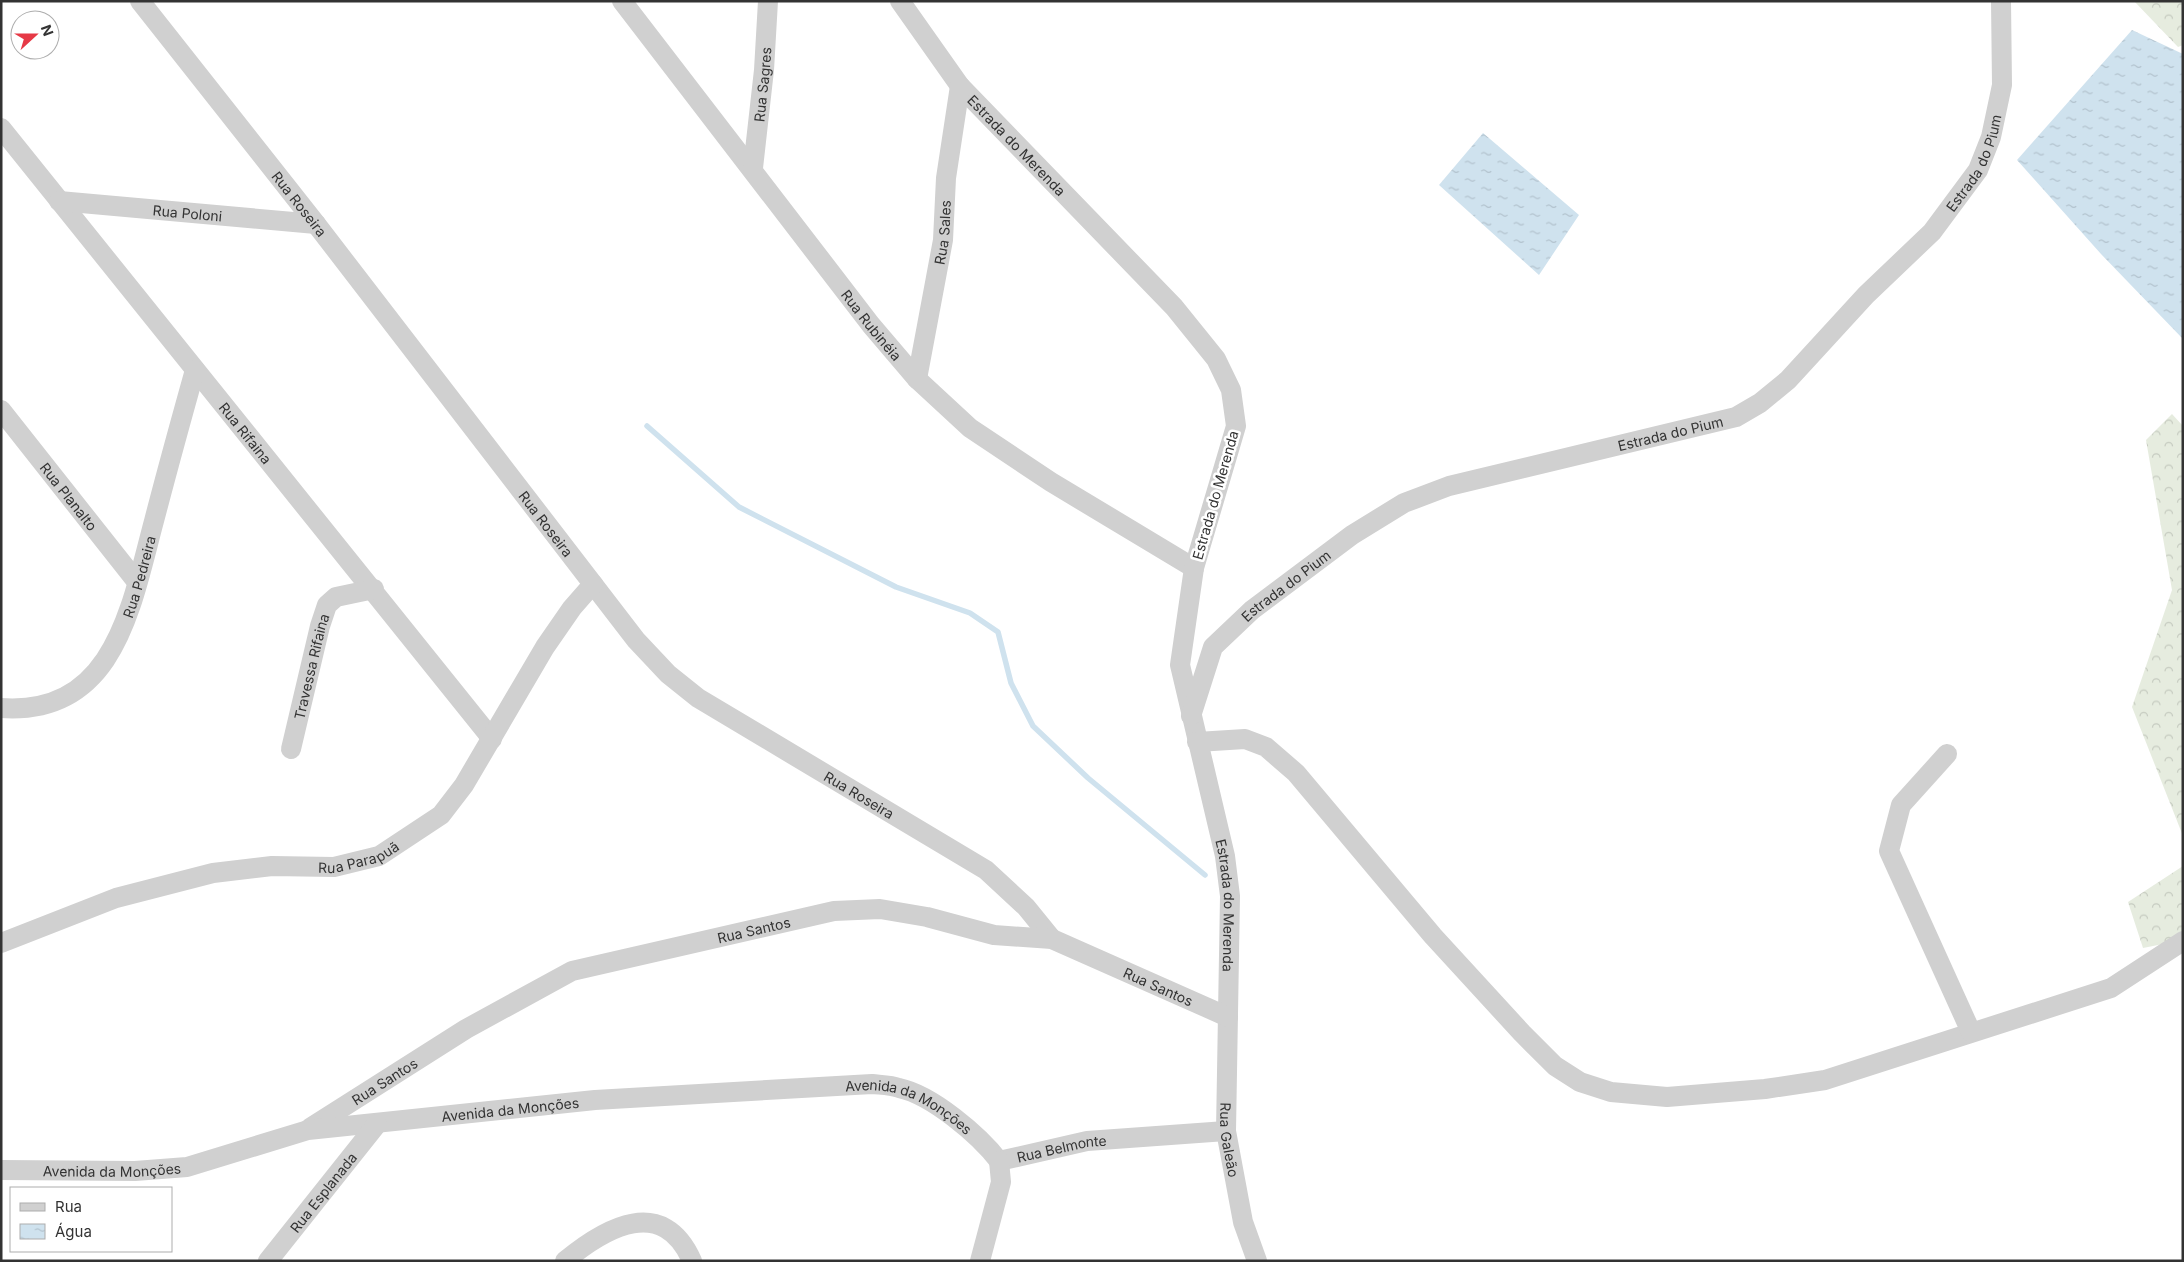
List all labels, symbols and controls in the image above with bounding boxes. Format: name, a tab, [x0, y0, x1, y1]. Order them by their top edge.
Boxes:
north arrow	[10, 10, 60, 60]
text: N	[38, 22, 57, 38]
street label: Rua Sagres	[750, 47, 774, 123]
street label: Estrada do Merenda	[964, 91, 1070, 199]
street label: Estrada do Pium	[1942, 113, 2004, 215]
street label: Rua Roseira	[269, 167, 331, 240]
street label: Rua Sales	[930, 200, 953, 266]
street label: Rua Poloni	[152, 201, 223, 224]
street label: Rua Rubinéia	[838, 286, 906, 364]
street label: Rua Rifaina	[216, 399, 276, 467]
street label: Estrada do Pium	[1616, 412, 1725, 454]
street label: Estrada do Merenda	[1188, 428, 1242, 562]
street label: Rua Planalto	[37, 459, 101, 534]
street label: Rua Roseira	[516, 487, 577, 560]
street label: Rua Pedreira	[119, 534, 158, 620]
street label: Estrada do Pium	[1237, 546, 1334, 624]
street label: Travessa Rifaina	[290, 611, 332, 721]
street label: Rua Roseira	[821, 767, 897, 822]
street label: Rua Parapuã	[318, 837, 402, 876]
street label: Estrada do Merenda	[1213, 837, 1239, 972]
street label: Rua Santos	[715, 913, 792, 946]
street label: Rua Santos	[1121, 963, 1196, 1009]
street label: Rua Santos	[348, 1054, 420, 1108]
street label: Avenida da Monções	[845, 1075, 976, 1137]
street label: Avenida da Monções	[441, 1093, 580, 1125]
street label: Rua Galeão	[1217, 1102, 1243, 1179]
street label: Rua Belmonte	[1015, 1131, 1107, 1165]
street label: Rua Esplanada	[286, 1149, 360, 1236]
street label: Avenida da Monções	[43, 1159, 182, 1180]
legend	[10, 1187, 172, 1252]
text: Rua	[55, 1197, 82, 1216]
text: Água	[55, 1222, 92, 1241]

